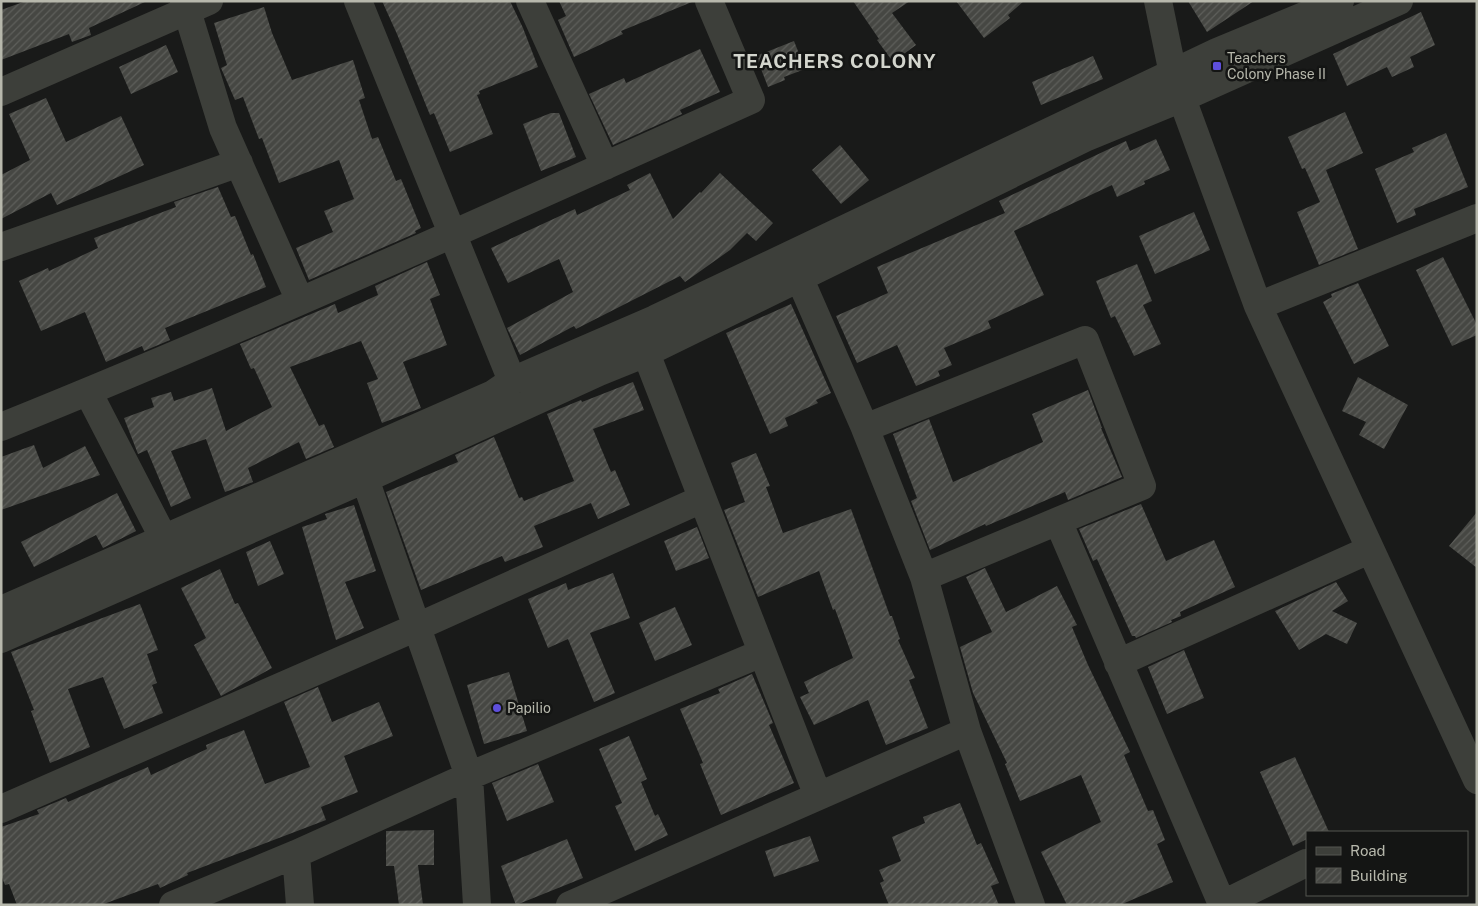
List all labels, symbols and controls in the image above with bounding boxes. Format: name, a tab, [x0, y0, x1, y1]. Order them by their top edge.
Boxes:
district label: TEACHERS COLONY	[733, 50, 937, 72]
place label: Teachers Colony Phase II	[1227, 50, 1326, 82]
marker: Teachers Colony Phase II	[1211, 60, 1223, 72]
place label: Papilio	[507, 700, 551, 716]
marker: Papilio	[491, 702, 503, 714]
legend	[1306, 831, 1468, 896]
text: Road	[1350, 842, 1386, 859]
text: Building	[1350, 867, 1408, 884]

